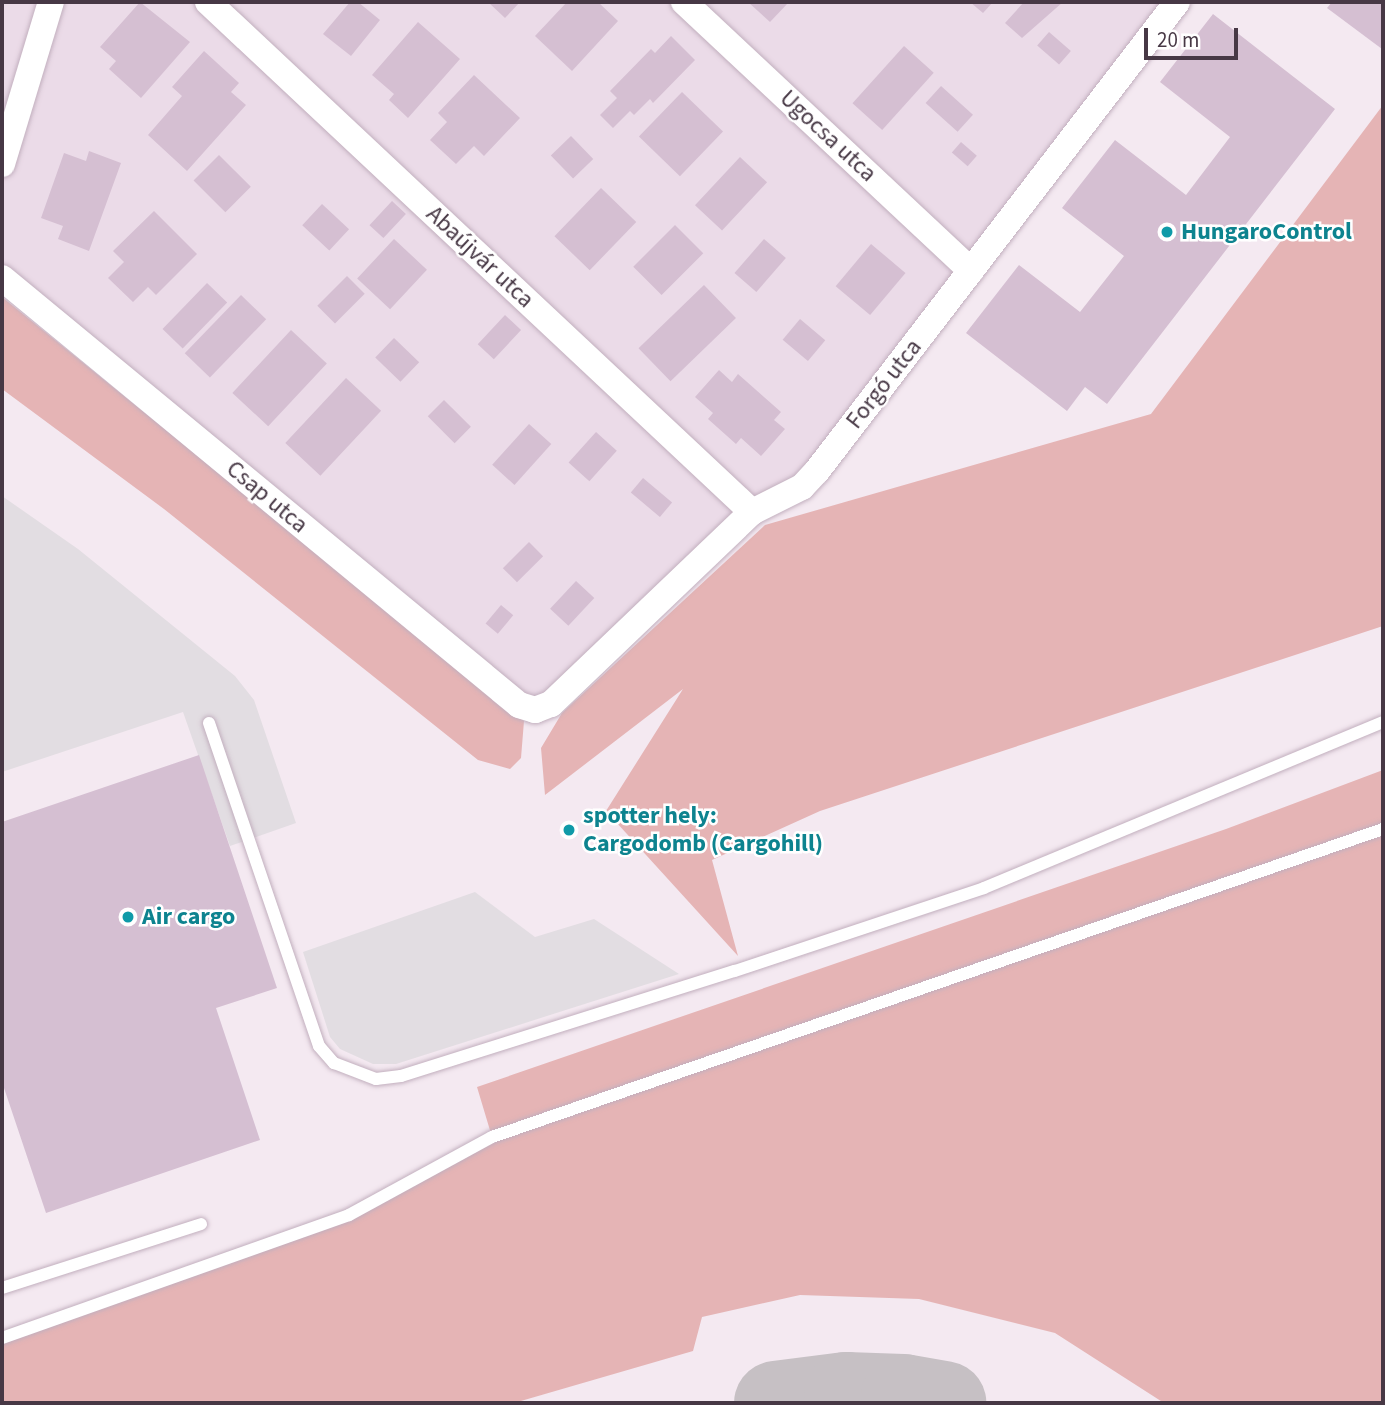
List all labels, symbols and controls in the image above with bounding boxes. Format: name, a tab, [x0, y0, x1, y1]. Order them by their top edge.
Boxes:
scale bar	[1147, 14, 1242, 58]
text: 20 m	[1157, 25, 1199, 55]
street label: Ugocsa utca	[774, 84, 882, 188]
street label: Abaújvár utca	[420, 200, 540, 314]
place label: HungaroControl	[1181, 218, 1352, 246]
marker: HungaroControl	[1159, 224, 1175, 240]
street label: Forgó utca	[840, 333, 928, 435]
street label: Csap utca	[220, 455, 314, 539]
place label: spotter hely: Cargodomb (Cargohill)	[583, 802, 823, 858]
marker: spotter hely: Cargodomb (Cargohill)	[561, 822, 577, 838]
place label: Air cargo	[142, 903, 235, 931]
marker: Air cargo	[120, 909, 136, 925]

